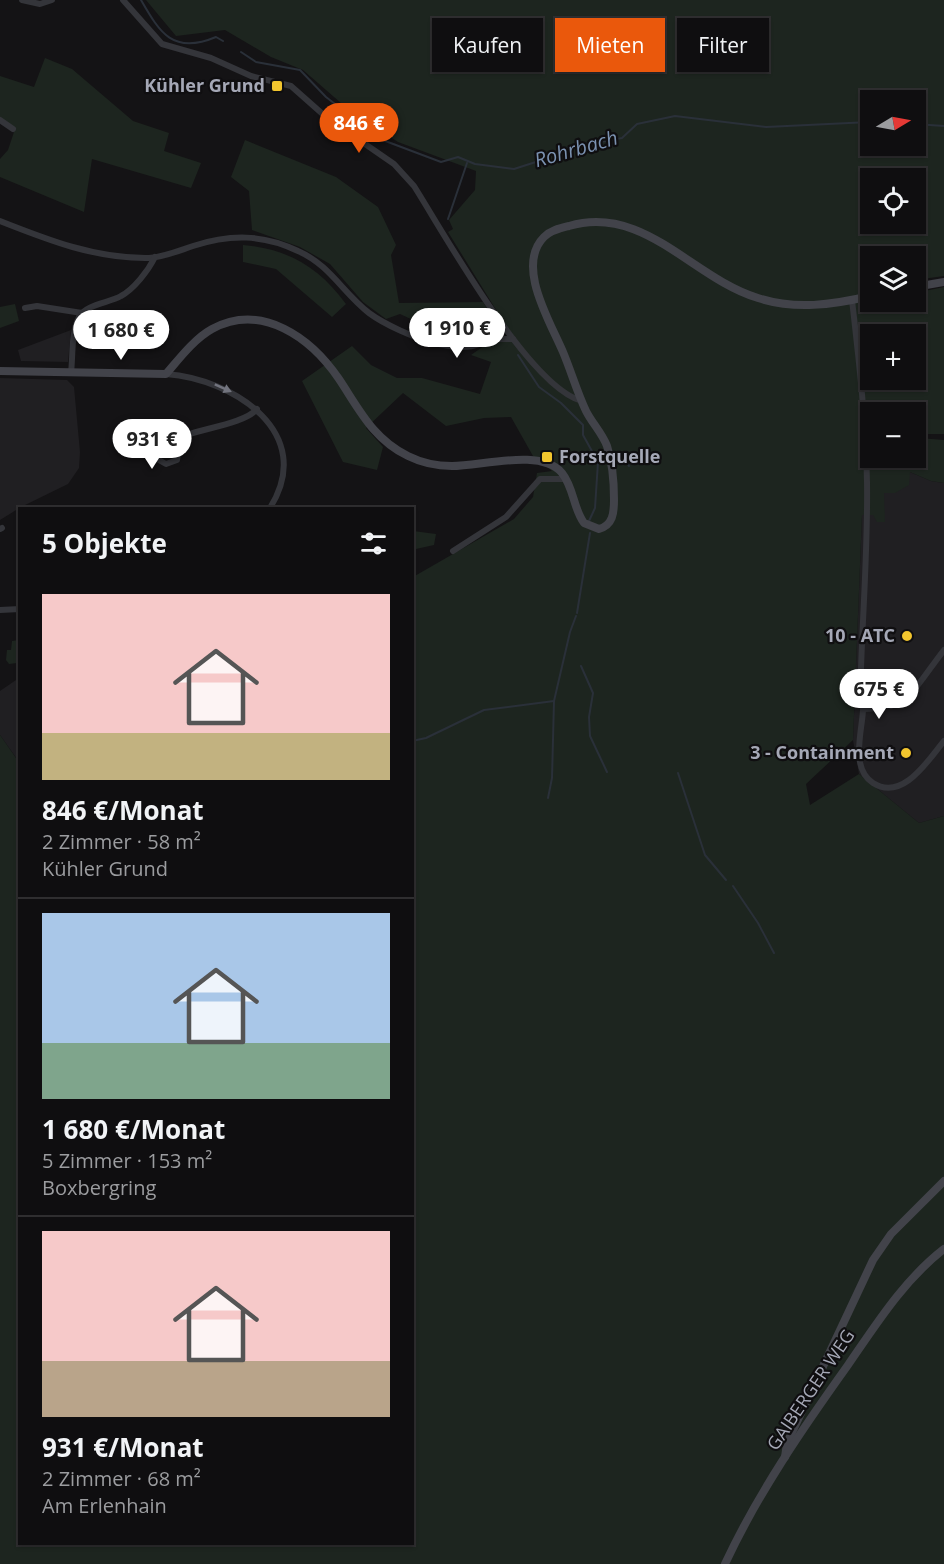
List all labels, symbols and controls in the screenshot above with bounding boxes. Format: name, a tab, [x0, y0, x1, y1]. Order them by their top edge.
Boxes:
chip: Kaufen	[432, 18, 543, 72]
chip: Mieten	[555, 18, 665, 72]
chip: Filter	[677, 18, 769, 72]
place label: Kühler Grund	[144, 73, 265, 97]
marker: Kühler Grund	[270, 79, 284, 93]
north arrow	[860, 90, 926, 156]
map controls	[860, 90, 926, 468]
pin: 846 €	[317, 103, 401, 154]
text: 846 €	[334, 109, 384, 136]
water label: Rohrbach	[531, 124, 621, 173]
button: locate	[860, 168, 926, 234]
button: layers	[860, 246, 926, 312]
pin: 1 910 €	[402, 308, 512, 359]
pin: 1 680 €	[66, 310, 176, 361]
text: 1 910 €	[423, 314, 491, 341]
text: 1 680 €	[87, 316, 155, 343]
button: +	[860, 324, 926, 390]
one-way arrow	[214, 384, 231, 393]
button: −	[860, 402, 926, 468]
pin: 931 €	[110, 419, 194, 470]
text: 931 €	[127, 425, 177, 452]
place label: Forstquelle	[559, 444, 660, 468]
marker: Forstquelle	[540, 450, 554, 464]
text: 5 Objekte	[42, 525, 167, 561]
icon: filters	[357, 527, 390, 560]
place label: 10 - ATC	[825, 623, 895, 647]
marker: 10 - ATC	[900, 629, 914, 643]
icon: home	[162, 633, 270, 741]
pin: 675 €	[837, 669, 921, 720]
text: 675 €	[854, 675, 904, 702]
place label: 3 - Containment	[750, 740, 894, 764]
marker: 3 - Containment	[899, 746, 913, 760]
text: 846 €/Monat	[42, 792, 204, 828]
text: 2 Zimmer · 58 m²	[42, 828, 201, 855]
text: Kühler Grund	[42, 855, 168, 882]
icon: home	[162, 952, 270, 1060]
text: 1 680 €/Monat	[42, 1111, 225, 1147]
text: 5 Zimmer · 153 m²	[42, 1147, 212, 1174]
text: Boxbergring	[42, 1174, 156, 1201]
icon: home	[162, 1270, 270, 1378]
street label: GAIBERGER WEG	[761, 1324, 859, 1455]
text: 931 €/Monat	[42, 1429, 204, 1465]
text: 2 Zimmer · 68 m²	[42, 1465, 201, 1492]
text: Am Erlenhain	[42, 1492, 167, 1519]

